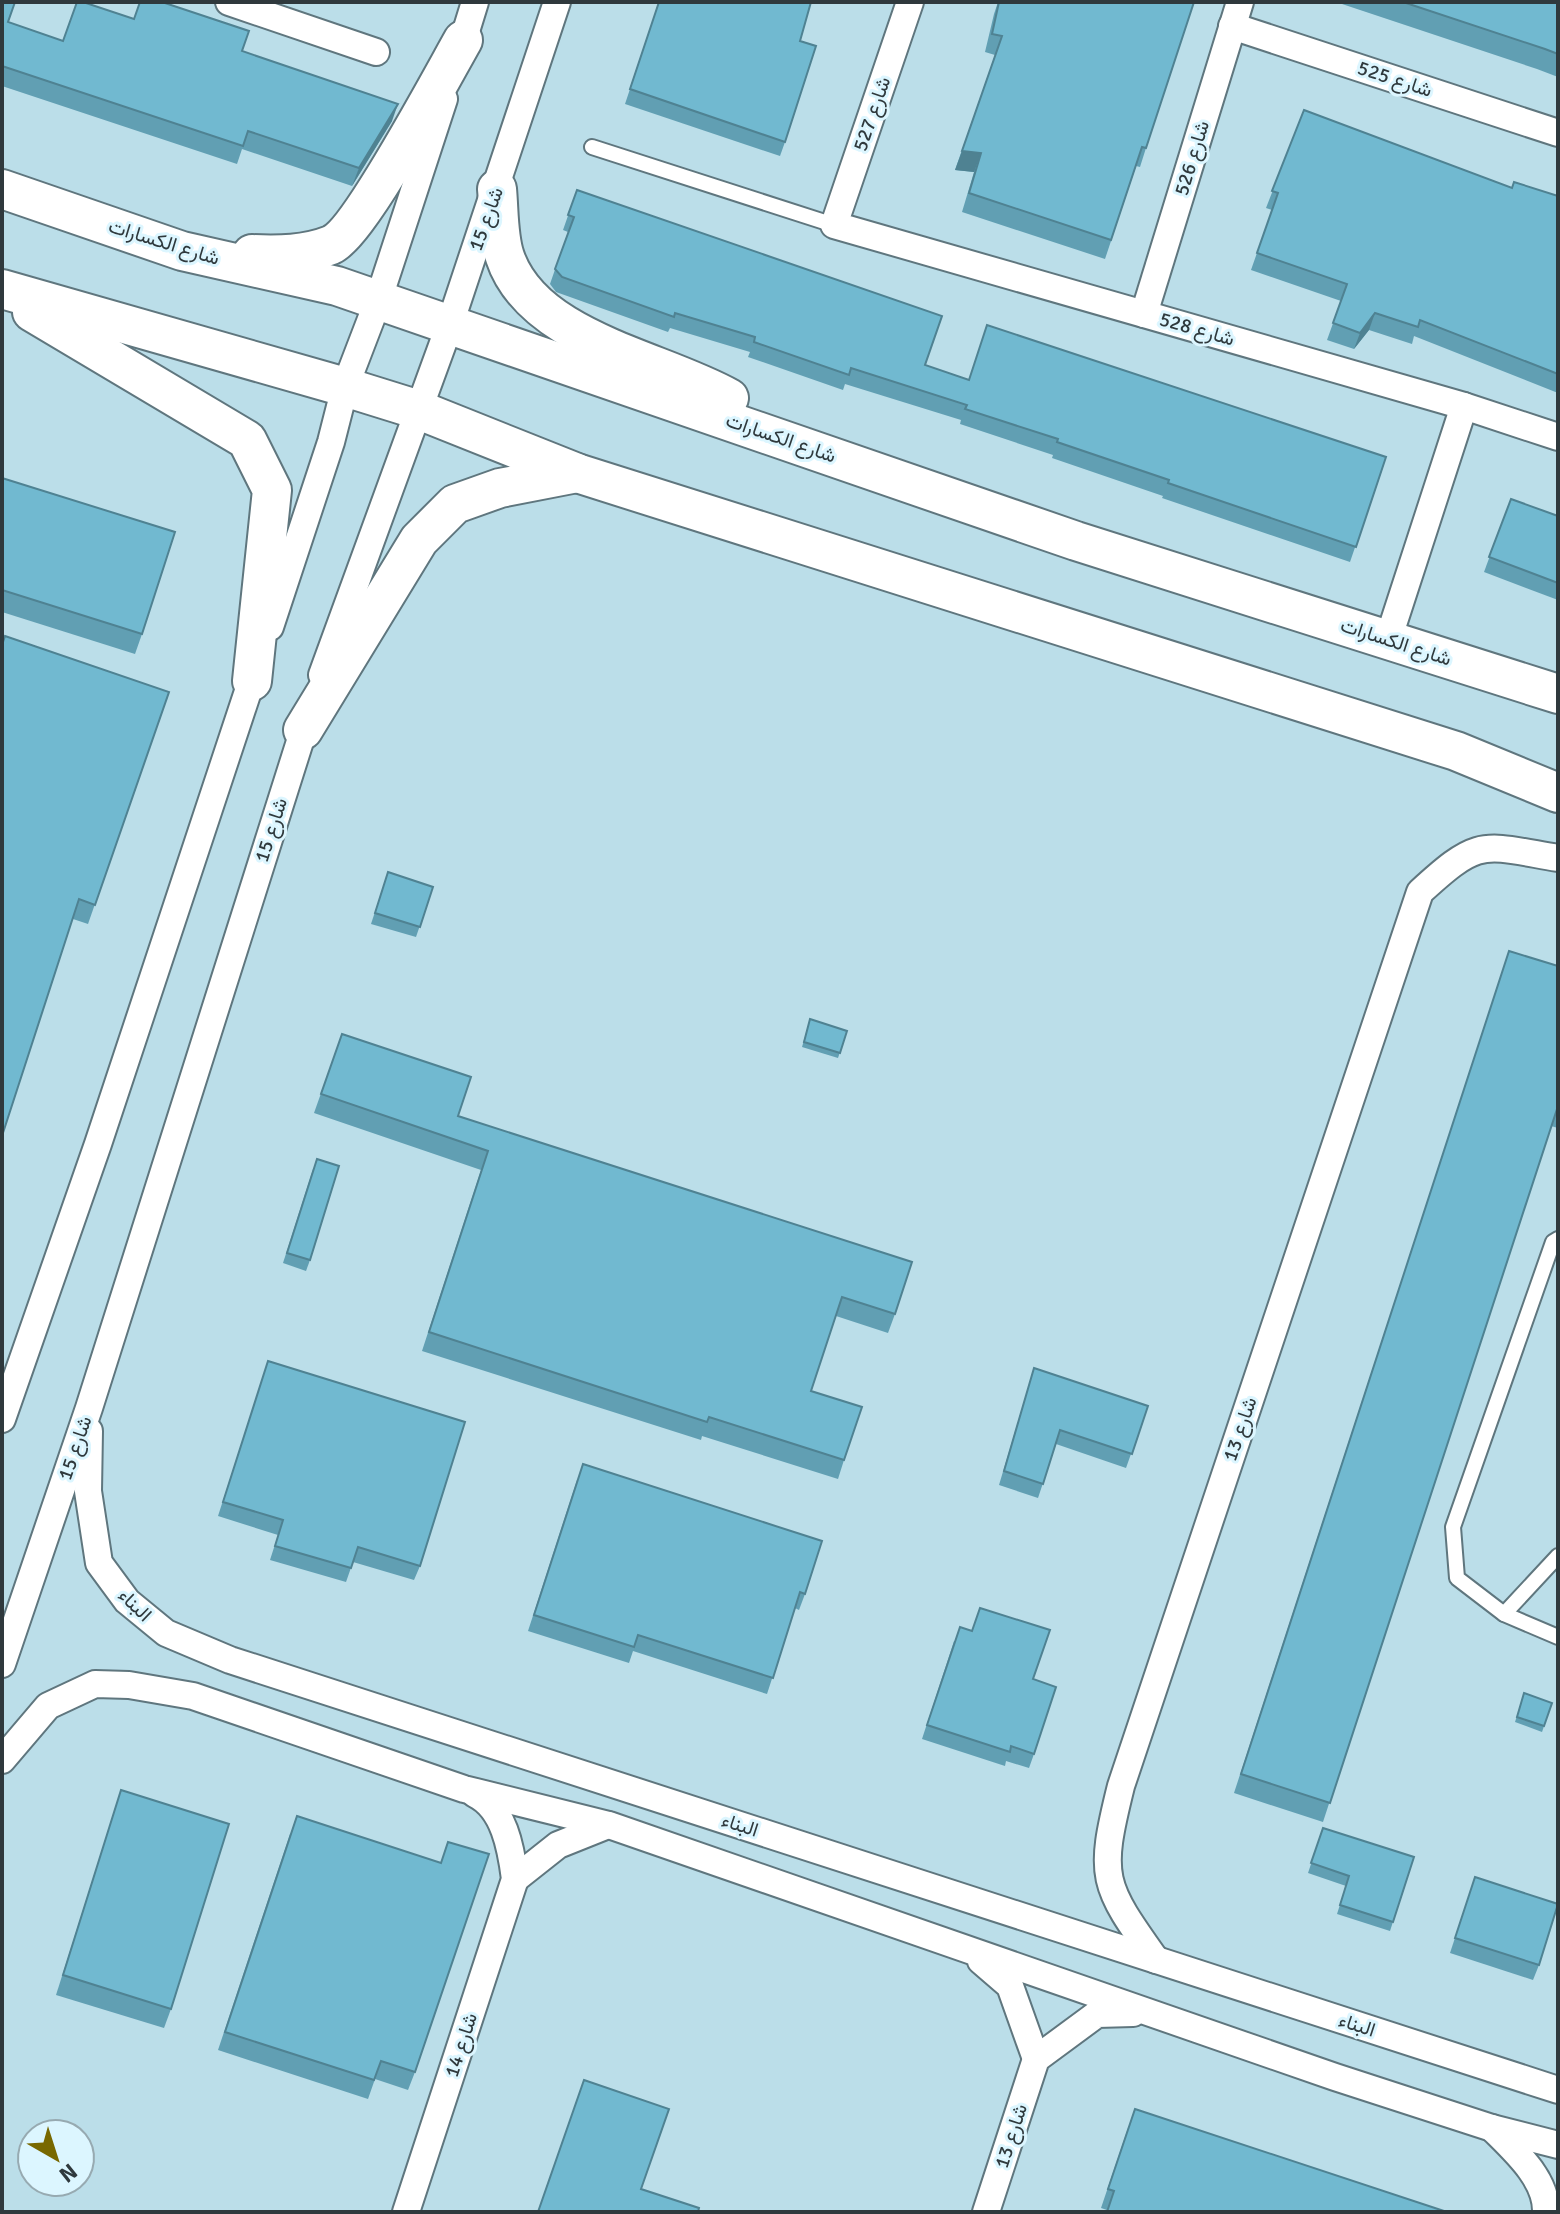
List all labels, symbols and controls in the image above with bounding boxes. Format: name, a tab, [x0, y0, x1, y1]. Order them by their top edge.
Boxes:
street label: شارع 525	[1354, 55, 1435, 104]
street label: شارع 527	[848, 74, 897, 155]
street label: شارع 526	[1169, 118, 1216, 199]
street label: شارع 15	[463, 184, 510, 255]
street label: شارع الكسارات	[105, 213, 223, 272]
street label: شارع 528	[1156, 306, 1237, 353]
street label: شارع الكسارات	[722, 407, 839, 469]
street label: شارع الكسارات	[1337, 612, 1455, 673]
street label: شارع 15	[249, 795, 294, 866]
street label: شارع 13	[1217, 1394, 1264, 1465]
street label: شارع 15	[52, 1413, 99, 1484]
street label: البناء	[113, 1583, 157, 1627]
street label: البناء	[718, 1807, 762, 1843]
street label: البناء	[1335, 2007, 1379, 2043]
street label: شارع 14	[439, 2010, 484, 2081]
street label: شارع 13	[989, 2101, 1034, 2172]
north arrow	[16, 2118, 96, 2198]
text: N	[54, 2158, 83, 2188]

